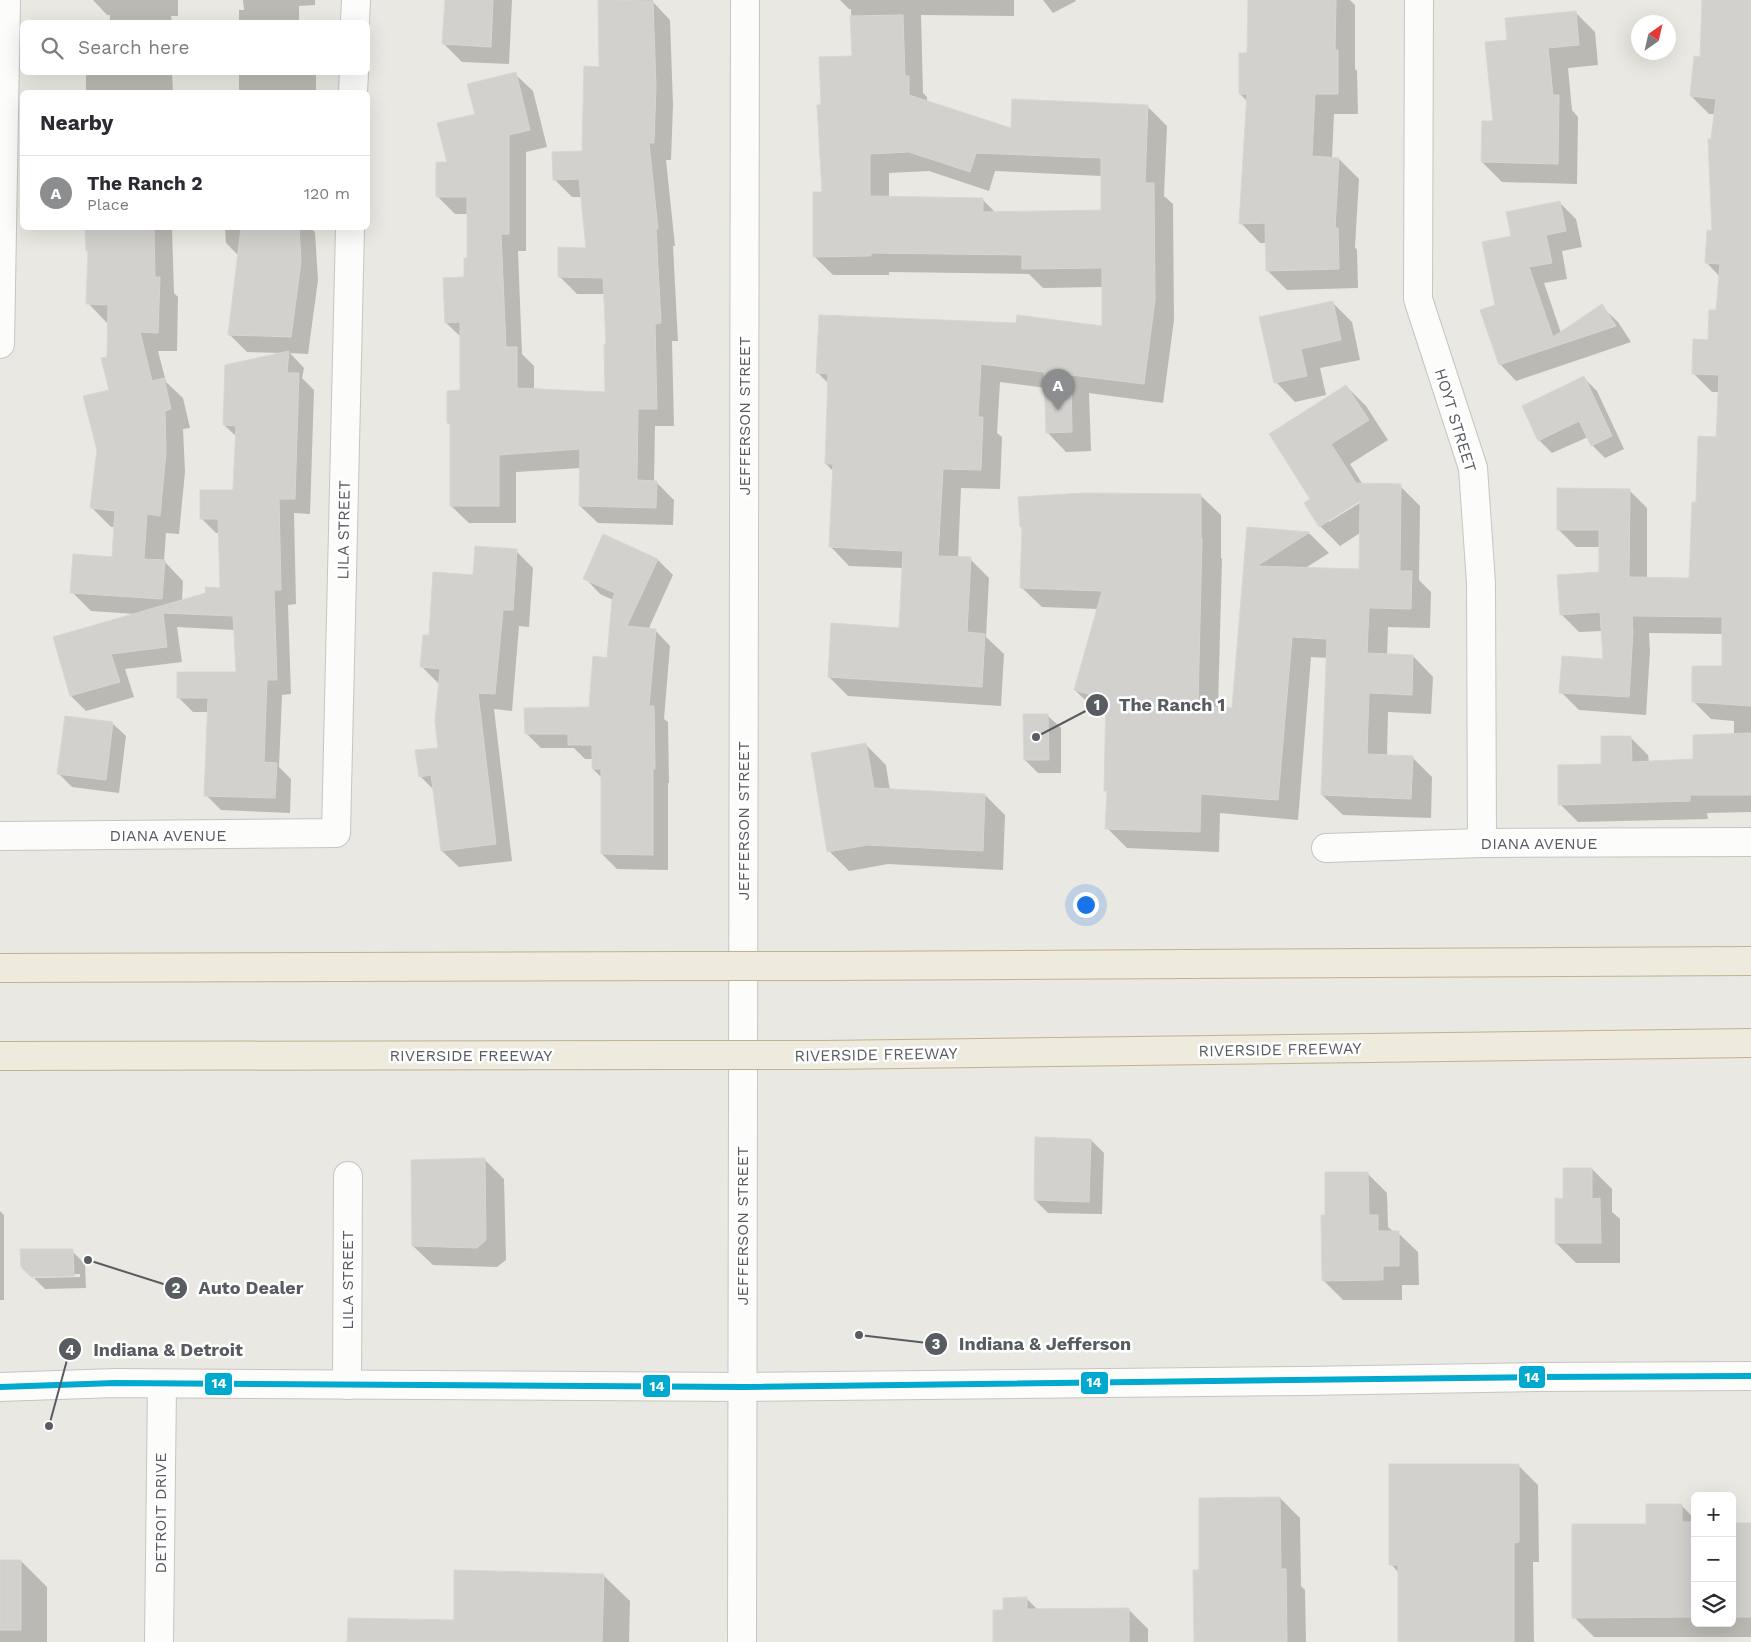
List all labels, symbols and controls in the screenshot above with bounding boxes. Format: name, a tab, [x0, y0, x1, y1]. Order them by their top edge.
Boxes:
north arrow	[1631, 15, 1676, 60]
search box	[20, 20, 370, 75]
icon: search	[38, 34, 66, 62]
text: Search here	[78, 36, 189, 59]
text: Nearby	[40, 110, 113, 135]
text: The Ranch 2	[87, 172, 203, 195]
text: A	[51, 184, 61, 203]
text: 120 m	[304, 184, 350, 203]
text: Place	[87, 195, 129, 214]
street label: JEFFERSON STREET	[735, 336, 754, 496]
street label: HOYT STREET	[1431, 366, 1480, 475]
pin: A	[1042, 369, 1074, 410]
street label: LILA STREET	[333, 480, 354, 580]
callout: The Ranch 1	[1084, 688, 1236, 721]
text: The Ranch 1	[1119, 694, 1225, 715]
text: 1	[1094, 696, 1100, 714]
street label: JEFFERSON STREET	[734, 741, 753, 901]
street label: DIANA AVENUE	[110, 826, 226, 845]
street label: DIANA AVENUE	[1481, 834, 1597, 853]
your location	[1073, 892, 1099, 918]
street label: RIVERSIDE FREEWAY	[1198, 1039, 1362, 1060]
street label: RIVERSIDE FREEWAY	[794, 1044, 958, 1065]
street label: RIVERSIDE FREEWAY	[389, 1046, 553, 1065]
street label: JEFFERSON STREET	[733, 1146, 752, 1306]
street label: LILA STREET	[338, 1230, 357, 1330]
callout: Auto Dealer	[164, 1272, 314, 1305]
text: Auto Dealer	[199, 1277, 304, 1298]
text: 2	[172, 1279, 181, 1297]
callout: Indiana & Jefferson	[923, 1327, 1141, 1360]
callout: Indiana & Detroit	[58, 1333, 253, 1366]
text: Indiana & Jefferson	[959, 1333, 1131, 1354]
text: 3	[932, 1335, 941, 1353]
text: Indiana & Detroit	[93, 1339, 243, 1360]
text: 4	[65, 1341, 75, 1359]
line badge: 14	[1518, 1365, 1546, 1389]
text: 14	[1524, 1369, 1540, 1385]
line badge: 14	[1080, 1371, 1109, 1395]
line badge: 14	[204, 1372, 233, 1396]
line badge: 14	[642, 1374, 671, 1398]
text: 14	[1086, 1374, 1102, 1390]
text: 14	[211, 1375, 227, 1391]
text: 14	[649, 1378, 665, 1394]
street label: DETROIT DRIVE	[151, 1453, 170, 1573]
map controls	[1691, 1492, 1736, 1627]
button: +	[1691, 1492, 1736, 1537]
button: −	[1691, 1537, 1736, 1582]
button: layers	[1691, 1582, 1736, 1627]

